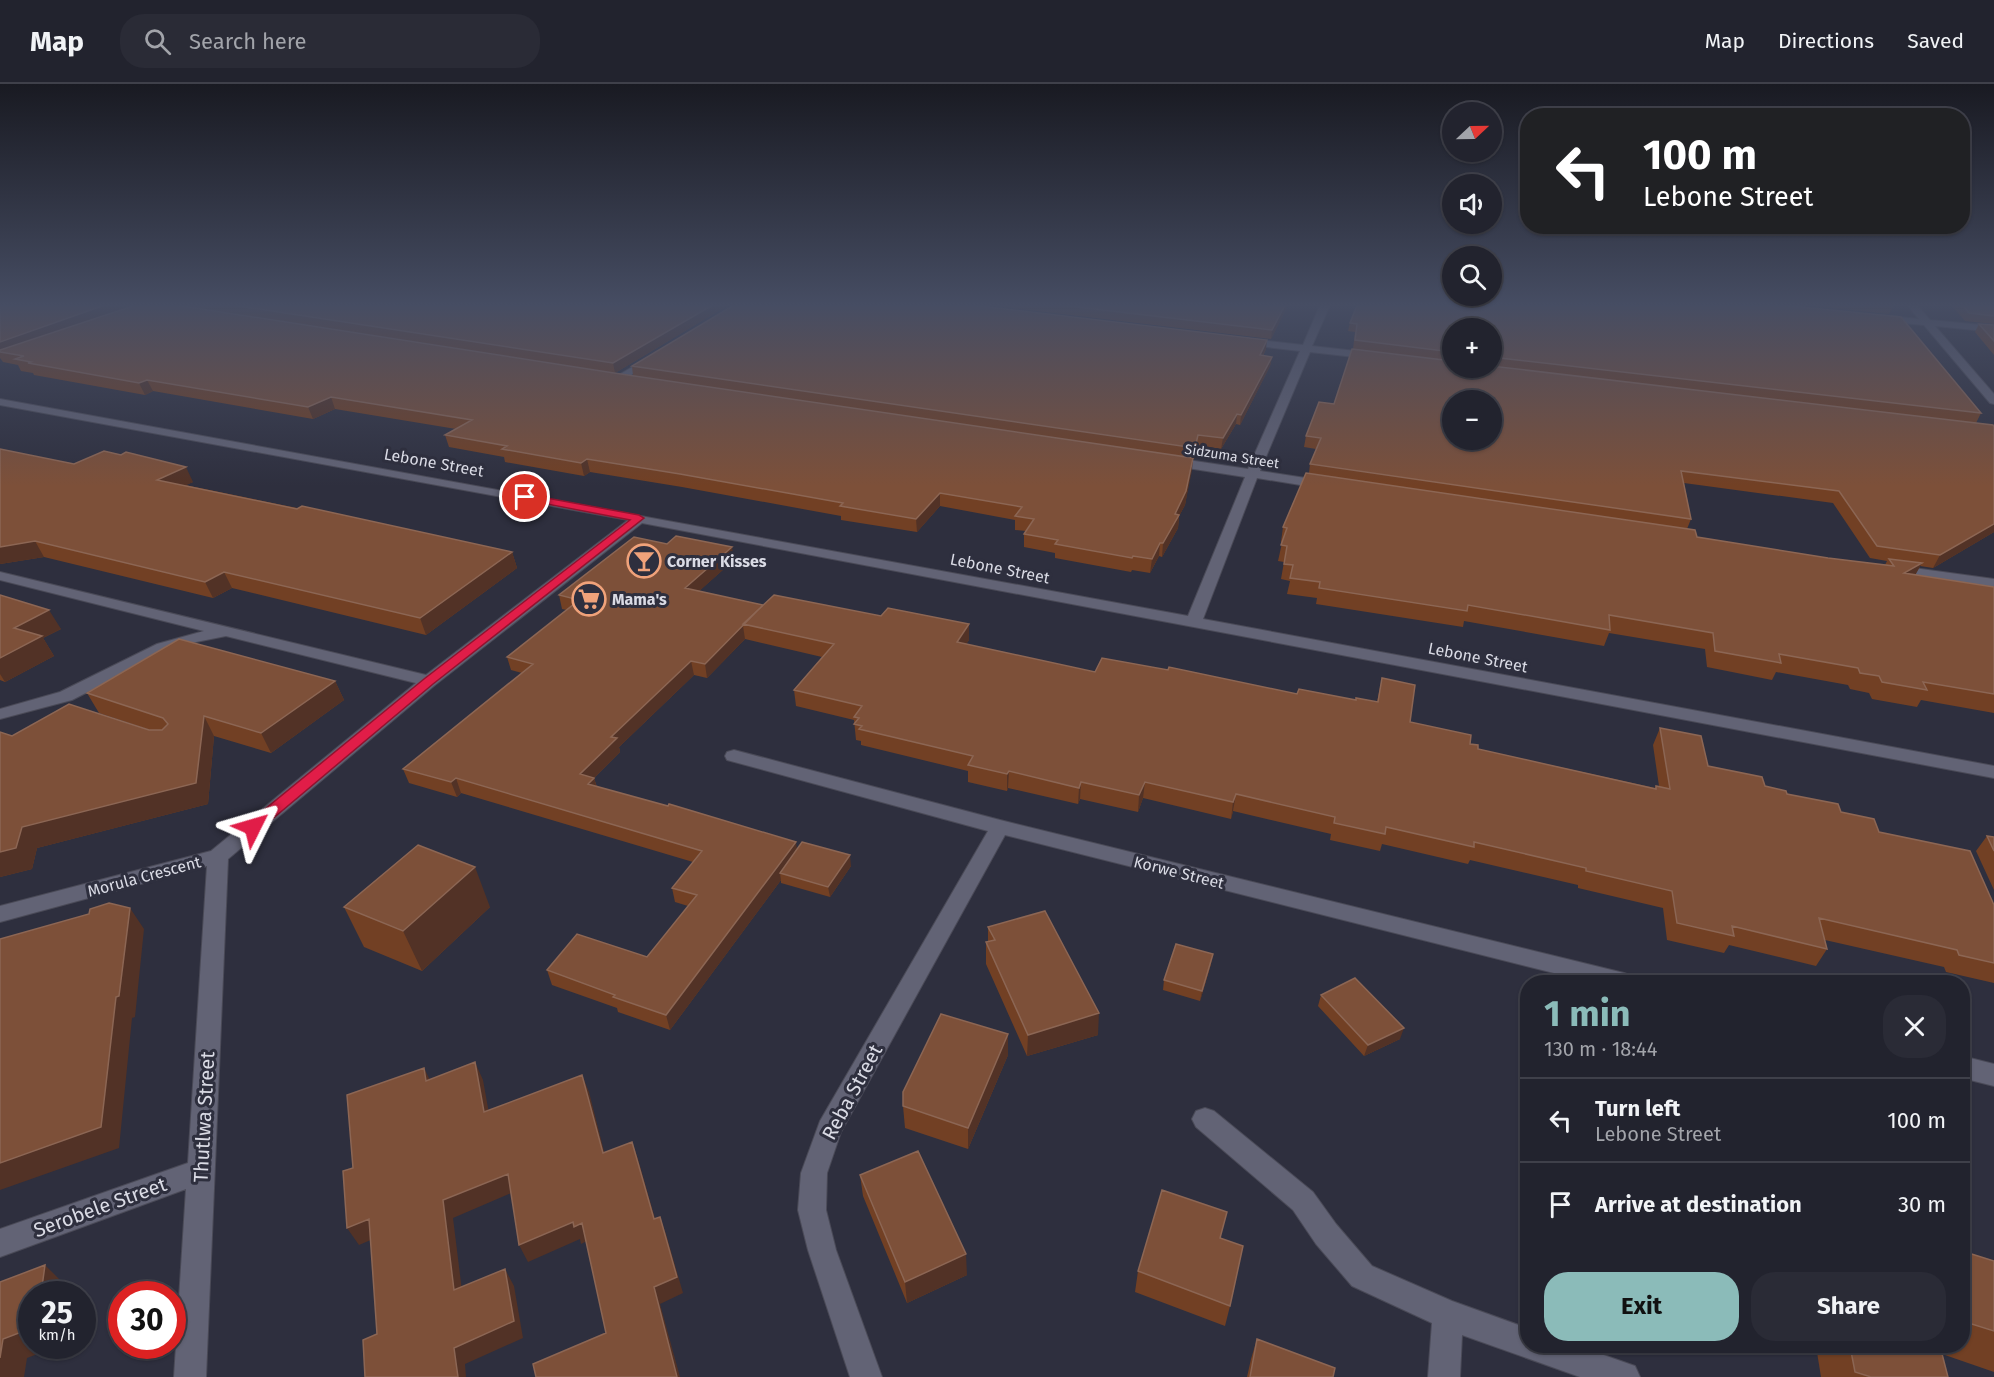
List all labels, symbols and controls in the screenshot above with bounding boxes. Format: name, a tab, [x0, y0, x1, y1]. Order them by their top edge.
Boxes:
search box	[120, 14, 540, 68]
text: Map	[30, 25, 84, 58]
icon: search	[141, 25, 174, 58]
text: Search here	[189, 28, 307, 55]
text: Map	[1705, 28, 1745, 54]
text: Directions	[1778, 28, 1874, 54]
text: Saved	[1907, 28, 1964, 54]
north arrow	[1442, 102, 1502, 162]
map controls	[1442, 102, 1502, 450]
text: 100 m	[1643, 130, 1757, 180]
icon: left	[1544, 132, 1622, 210]
button: sound	[1442, 174, 1502, 234]
text: Lebone Street	[1643, 181, 1813, 213]
button: search	[1442, 246, 1502, 306]
button: +	[1442, 318, 1502, 378]
button: −	[1442, 390, 1502, 450]
street label: Sidzuma Street	[1183, 441, 1281, 472]
street label: Lebone Street	[383, 444, 485, 481]
pin	[499, 471, 550, 522]
icon: arrive	[508, 480, 541, 513]
bar icon: Corner Kisses	[626, 543, 662, 579]
street label: Lebone Street	[949, 550, 1051, 587]
place label: Corner Kisses	[667, 552, 767, 571]
supermarket icon: Mama's	[571, 581, 607, 617]
place label: Mama's	[612, 590, 667, 609]
street label: Lebone Street	[1427, 639, 1529, 676]
position arrow	[221, 795, 285, 859]
street label: Morula Crescent	[85, 852, 203, 901]
street label: Korwe Street	[1132, 852, 1226, 893]
text: 1 min	[1544, 992, 1631, 1036]
button: close	[1883, 995, 1946, 1058]
text: 130 m · 18:44	[1544, 1037, 1657, 1061]
street label: Reba Street	[817, 1039, 888, 1144]
street label: Thutlwa Street	[189, 1050, 219, 1183]
text: Turn left	[1595, 1095, 1680, 1122]
icon: left	[1544, 1104, 1577, 1137]
text: 100 m	[1887, 1107, 1946, 1134]
text: Lebone Street	[1595, 1122, 1721, 1146]
street label: Serobele Street	[30, 1172, 170, 1242]
icon: arrive	[1544, 1188, 1577, 1221]
text: Arrive at destination	[1595, 1191, 1802, 1218]
text: 30 m	[1898, 1191, 1946, 1218]
button: Exit	[1544, 1272, 1739, 1341]
button: Share	[1751, 1272, 1946, 1341]
speed limit sign: 30	[108, 1281, 186, 1359]
text: 25	[41, 1295, 73, 1331]
text: km/h	[38, 1326, 76, 1344]

